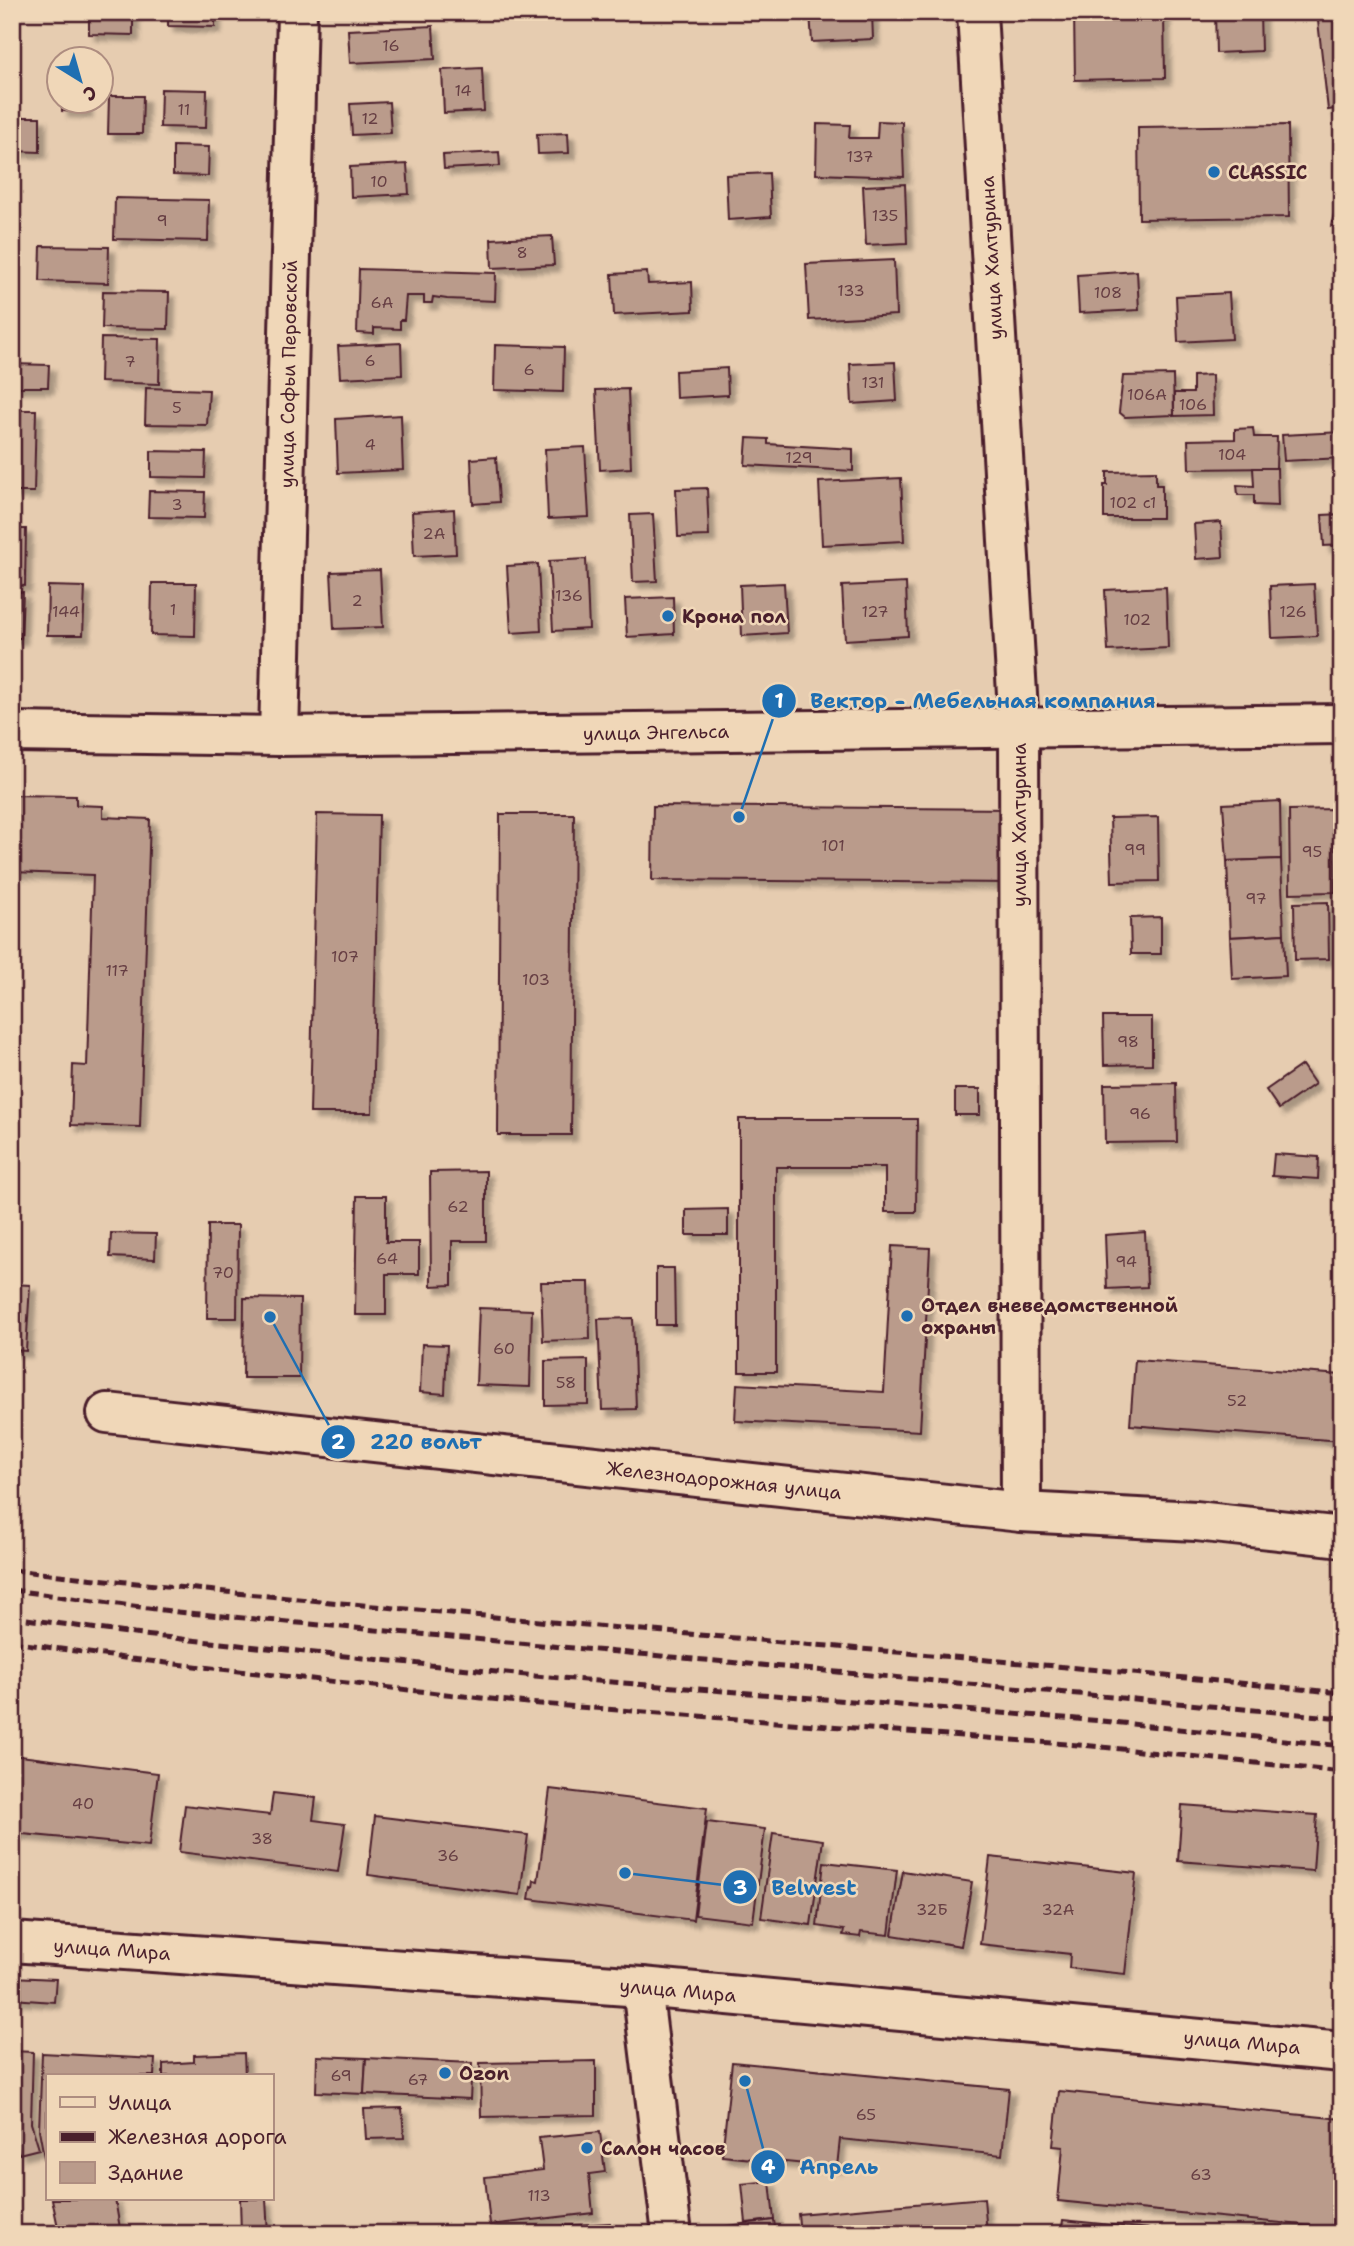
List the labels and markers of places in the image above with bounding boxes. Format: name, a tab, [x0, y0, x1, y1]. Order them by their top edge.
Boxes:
place label: CLASSIC	[1228, 160, 1308, 185]
marker: CLASSIC	[1206, 164, 1222, 180]
place label: Крона пол	[682, 604, 786, 629]
marker: Крона пол	[660, 608, 676, 624]
callout: Вектор - Мебельная компания	[761, 680, 1170, 722]
place label: Отдел вневедомственной охраны	[921, 1293, 1178, 1340]
marker: Отдел вневедомственной охраны	[899, 1308, 915, 1324]
callout: 220 вольт	[321, 1421, 496, 1463]
callout: Belwest	[722, 1866, 870, 1908]
place label: Ozon	[459, 2061, 509, 2086]
marker: Ozon	[437, 2065, 453, 2081]
place label: Салон часов	[601, 2136, 726, 2161]
marker: Салон часов	[579, 2140, 595, 2156]
callout: Апрель	[751, 2146, 892, 2188]

